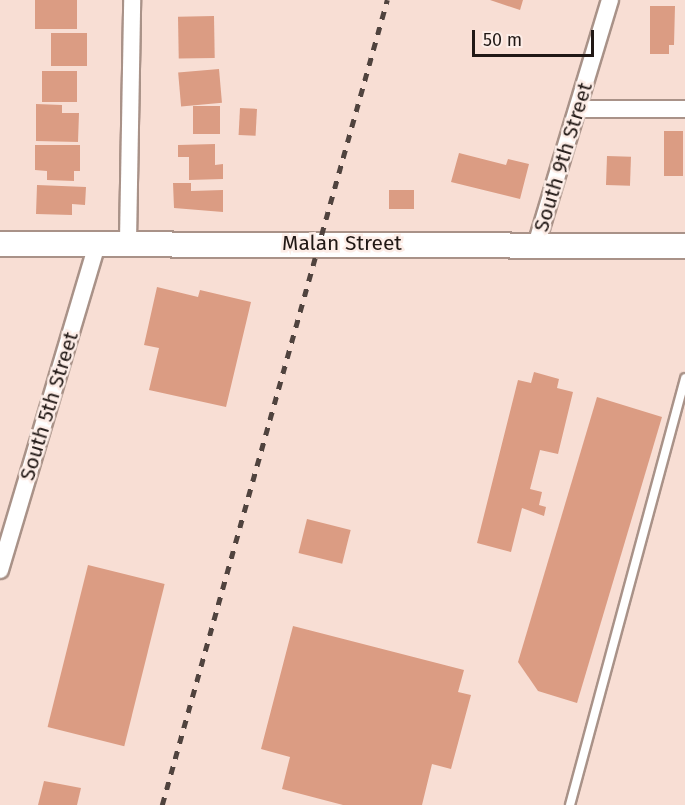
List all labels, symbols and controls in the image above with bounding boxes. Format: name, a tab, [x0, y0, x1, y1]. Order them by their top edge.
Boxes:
scale bar	[475, 18, 596, 56]
text: 50 m	[483, 29, 522, 51]
street label: South 9th Street	[528, 79, 598, 235]
street label: Malan Street	[282, 230, 402, 256]
street label: South 5th Street	[14, 329, 84, 483]

